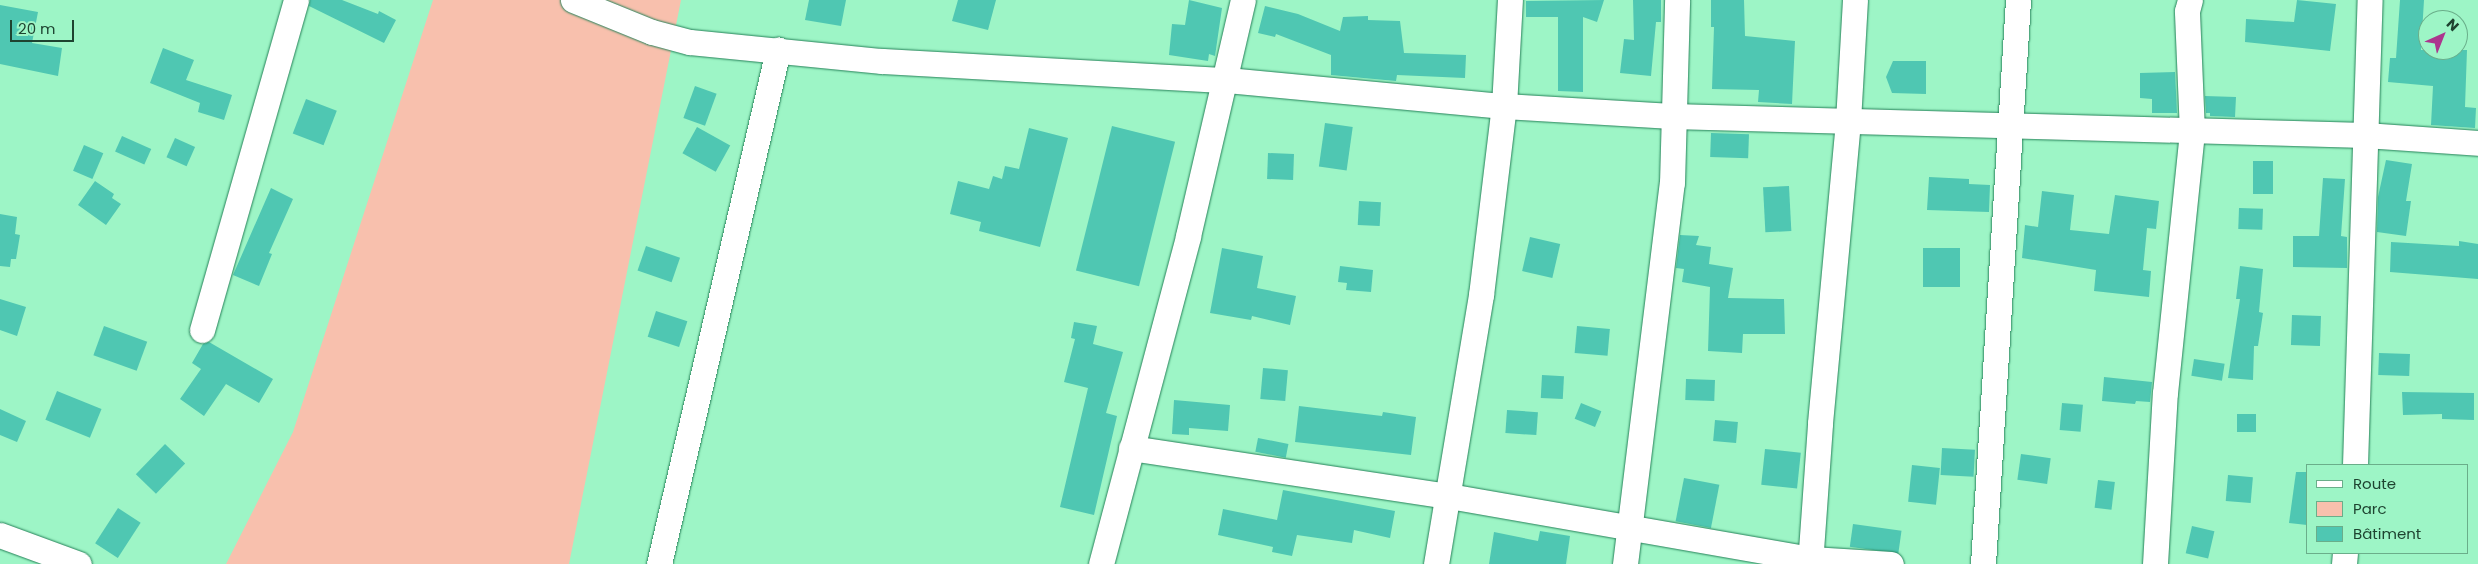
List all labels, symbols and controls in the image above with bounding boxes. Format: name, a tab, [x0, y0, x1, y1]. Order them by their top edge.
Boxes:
scale bar	[12, 10, 76, 42]
north arrow	[2418, 10, 2468, 60]
text: N	[2442, 14, 2463, 36]
text: 20 m	[18, 18, 56, 39]
legend	[2306, 464, 2468, 554]
text: Route	[2353, 473, 2396, 494]
text: Parc	[2353, 498, 2387, 519]
text: Bâtiment	[2353, 523, 2421, 544]

